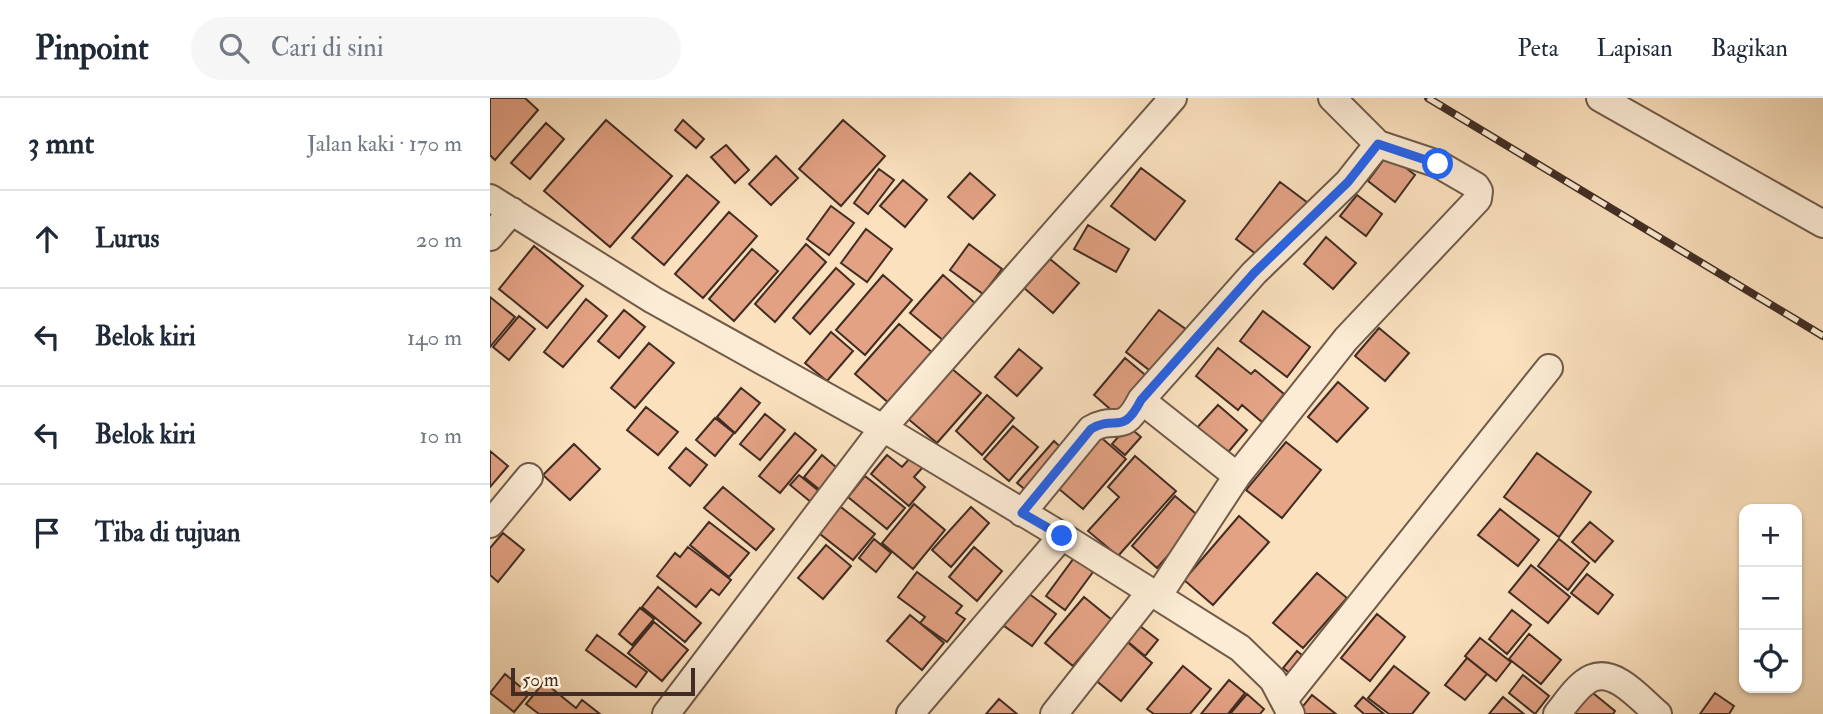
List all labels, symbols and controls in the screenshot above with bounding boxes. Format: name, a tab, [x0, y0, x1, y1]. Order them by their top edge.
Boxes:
search box	[191, 17, 681, 80]
text: Pinpoint	[35, 28, 149, 69]
icon: search	[215, 29, 253, 67]
text: Cari di sini	[271, 32, 384, 64]
text: Peta	[1517, 33, 1559, 64]
text: Lapisan	[1597, 33, 1673, 64]
text: Bagikan	[1711, 33, 1788, 64]
text: 3 mnt	[28, 125, 94, 162]
text: Jalan kaki · 170 m	[307, 129, 462, 158]
route start	[1422, 148, 1453, 179]
icon: ahead	[28, 220, 66, 258]
text: Lurus	[95, 223, 159, 255]
text: 20 m	[416, 225, 462, 254]
icon: left	[28, 318, 66, 356]
text: Belok kiri	[95, 321, 196, 353]
text: 140 m	[407, 323, 462, 352]
icon: left	[28, 416, 66, 454]
text: Belok kiri	[95, 419, 196, 451]
text: 10 m	[419, 421, 462, 450]
map controls	[1739, 504, 1802, 693]
button: +	[1739, 504, 1802, 567]
icon: arrive	[28, 514, 66, 552]
text: Tiba di tujuan	[95, 517, 240, 549]
route end	[1046, 520, 1077, 551]
button: −	[1739, 567, 1802, 630]
button: locate	[1739, 630, 1802, 693]
scale bar	[511, 665, 695, 697]
text: 50 m	[522, 668, 559, 692]

